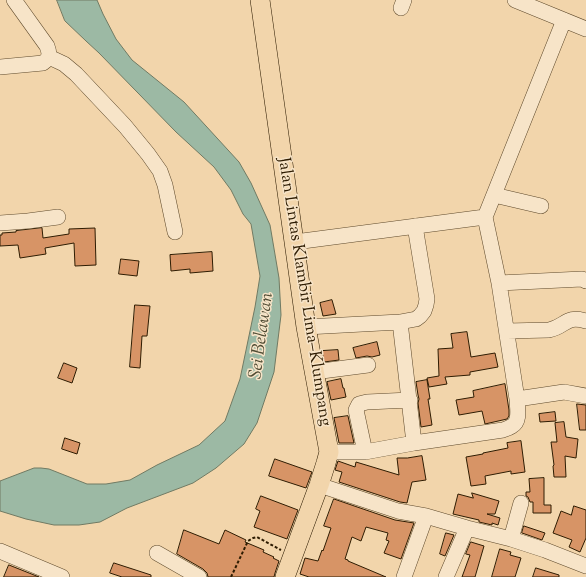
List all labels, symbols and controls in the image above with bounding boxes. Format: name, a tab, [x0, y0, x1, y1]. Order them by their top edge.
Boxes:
street label: Jalan Lintas Klambir Lima–Klumpang	[272, 156, 334, 428]
water label: Sei Belawan	[246, 291, 280, 381]

